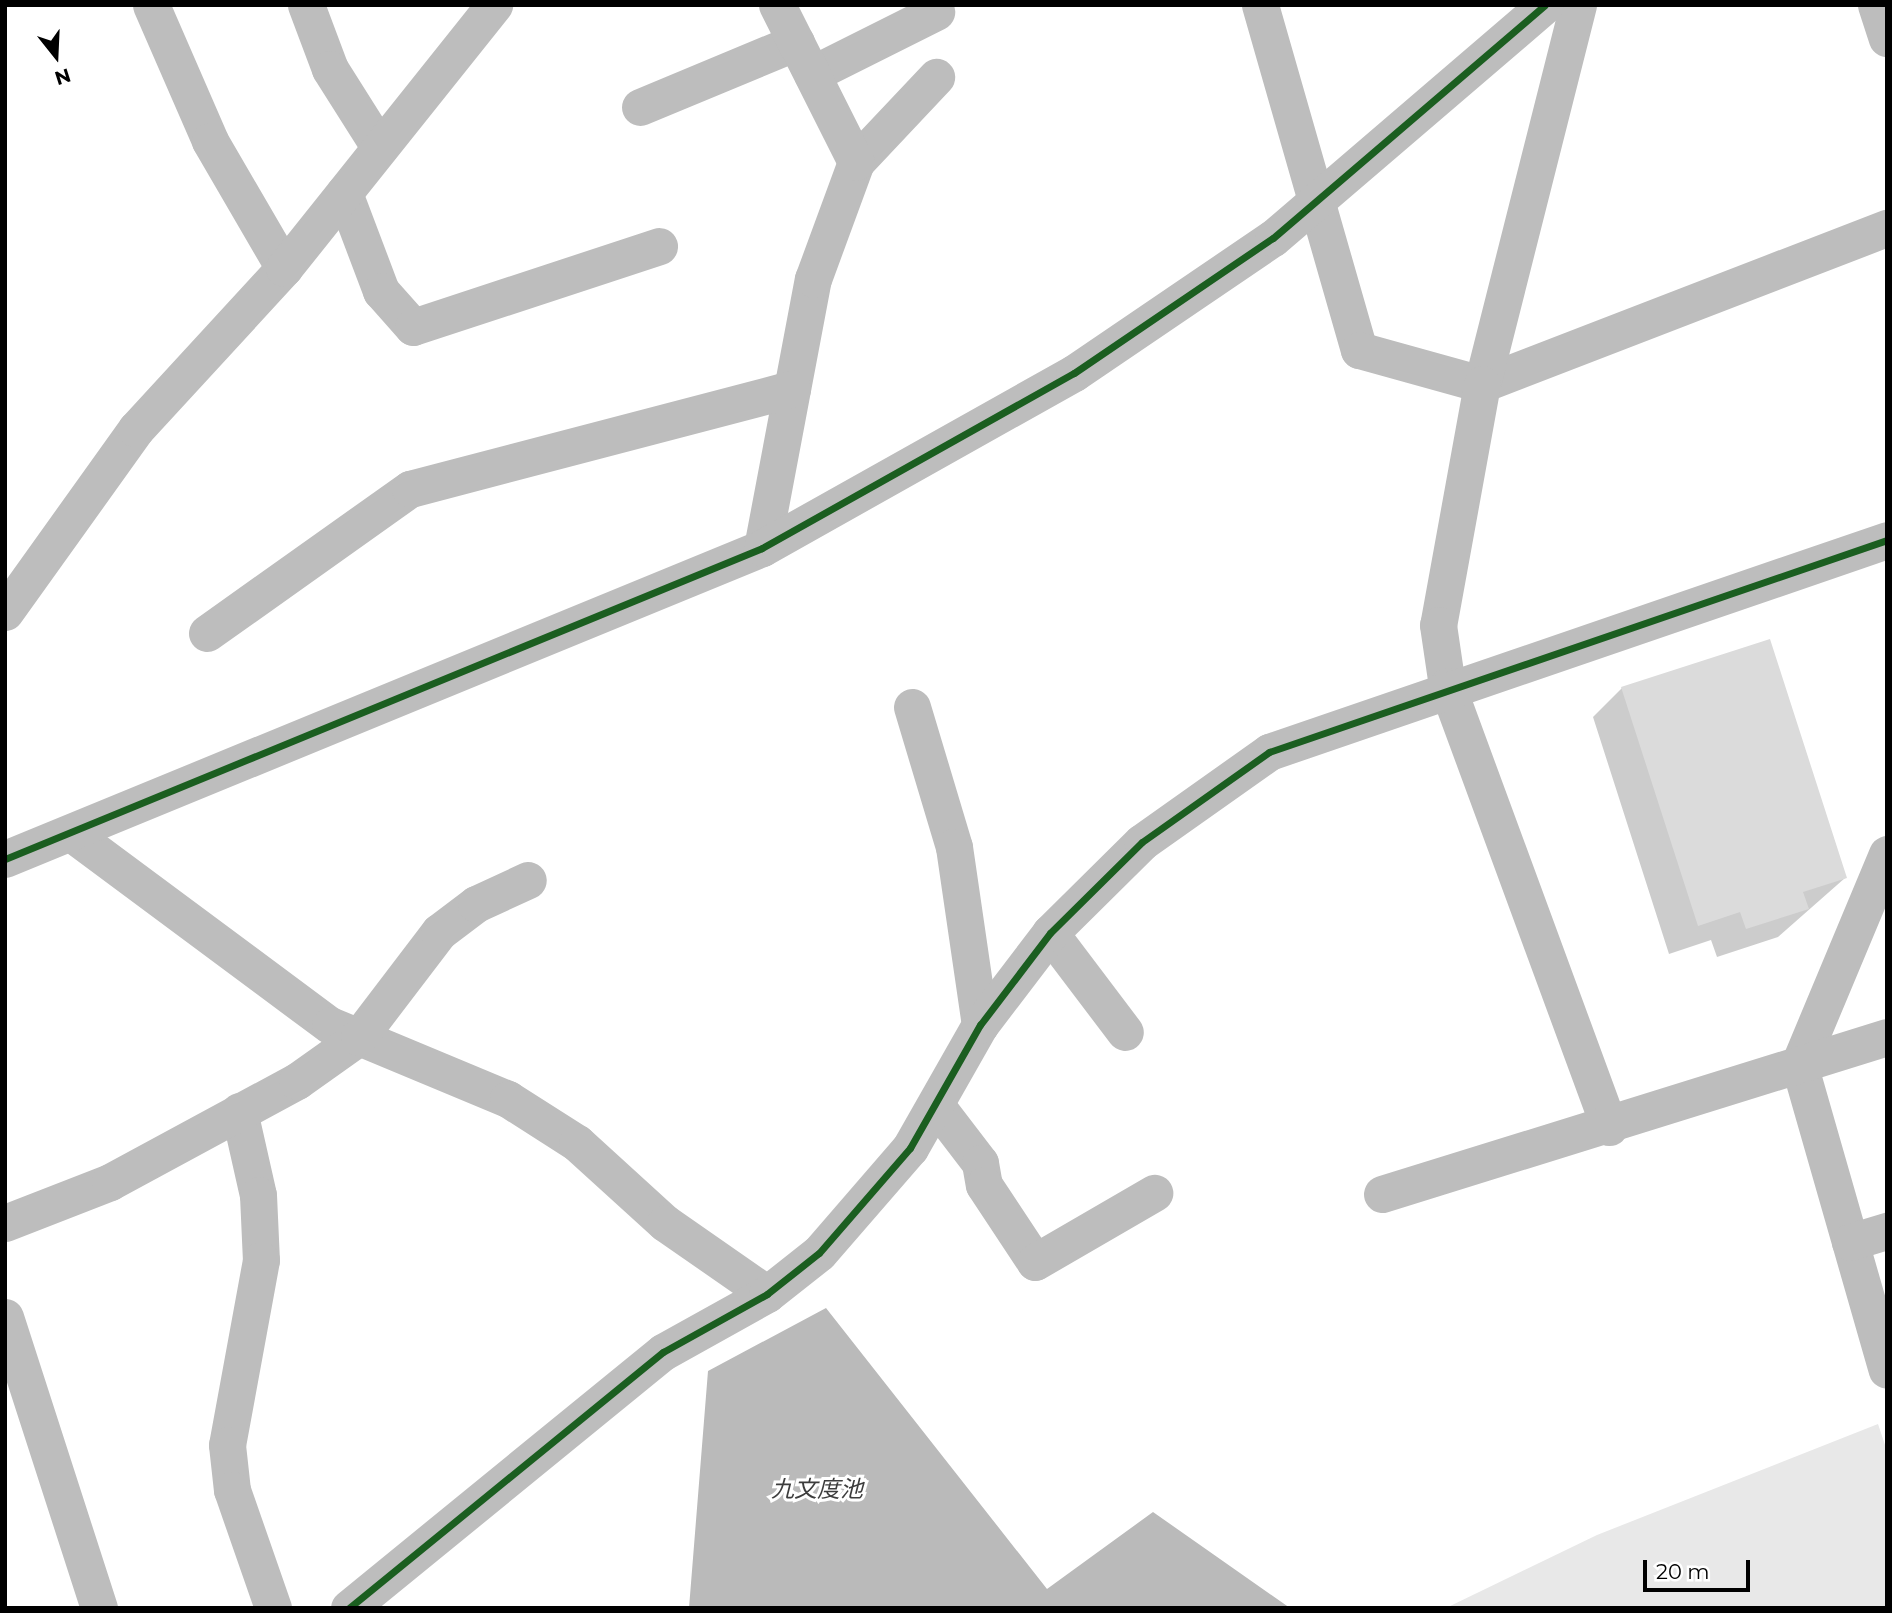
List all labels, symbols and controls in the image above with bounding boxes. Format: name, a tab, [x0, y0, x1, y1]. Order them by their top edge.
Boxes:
north arrow	[21, 21, 91, 91]
text: N	[52, 63, 74, 90]
water label: 九文度池	[771, 1475, 863, 1503]
scale bar	[1647, 1546, 1754, 1590]
text: 20 m	[1656, 1559, 1710, 1584]

